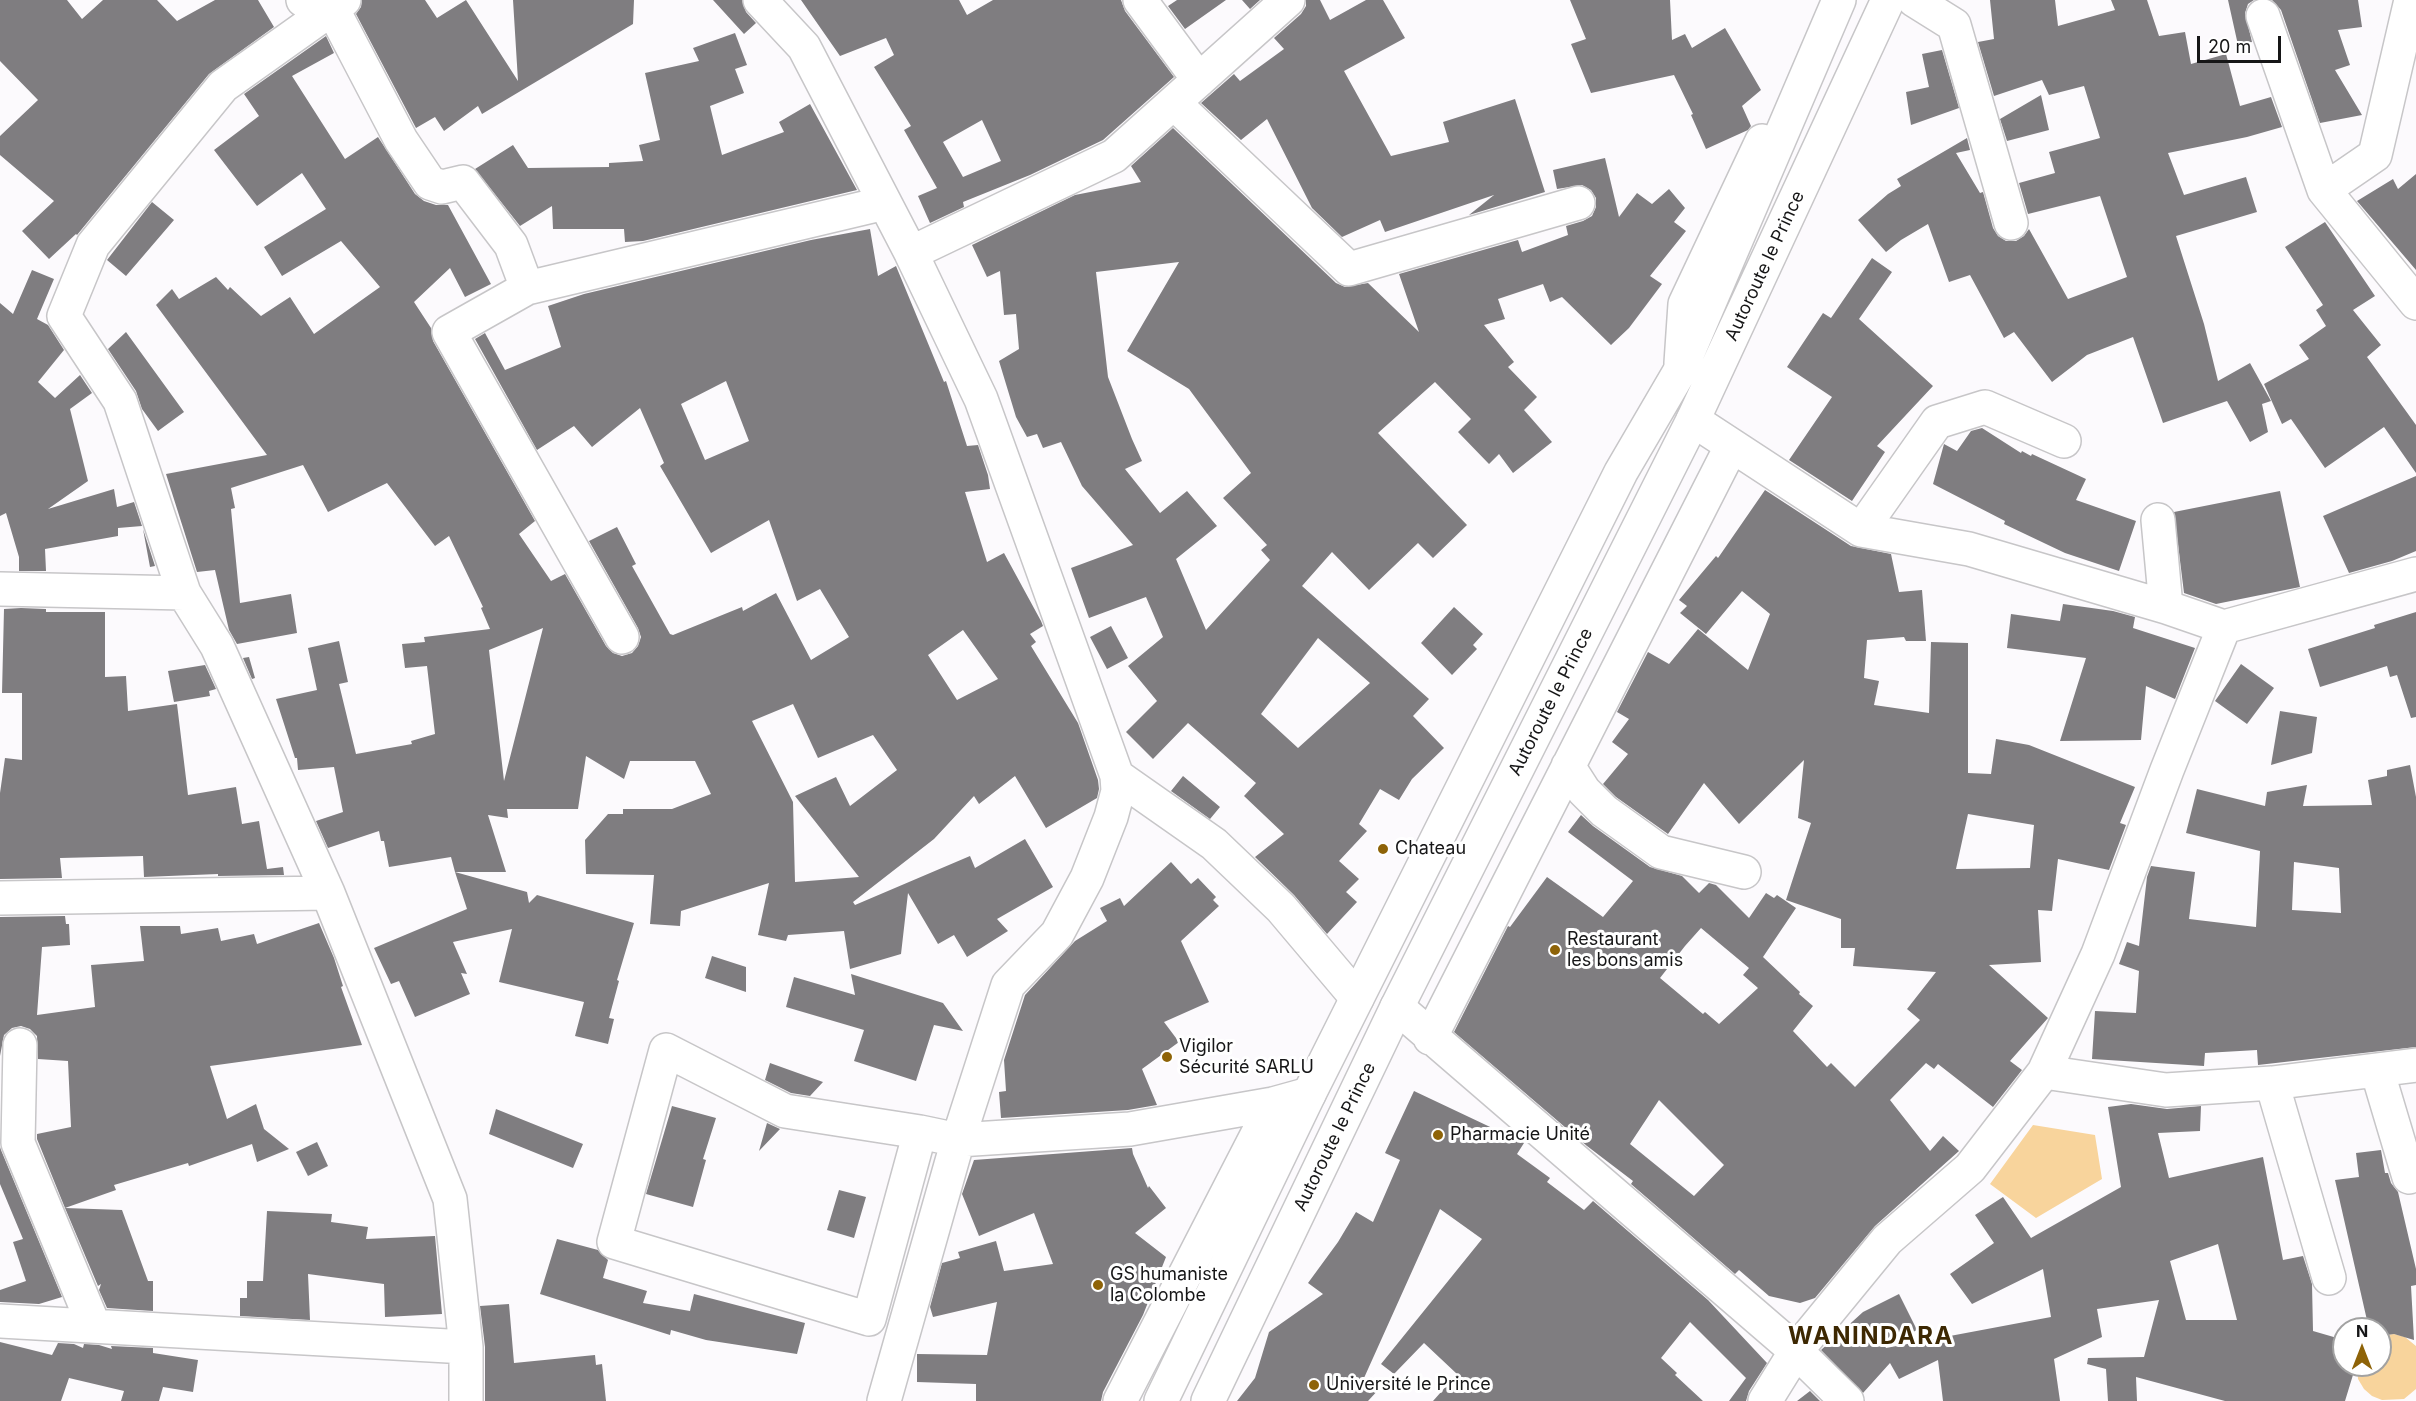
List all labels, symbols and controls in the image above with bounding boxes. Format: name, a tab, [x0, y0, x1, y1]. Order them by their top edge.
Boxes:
scale bar	[2200, 24, 2284, 62]
text: 20 m	[2208, 36, 2251, 57]
street label: Autoroute le Prince	[1721, 188, 1809, 344]
street label: Autoroute le Prince	[1504, 624, 1598, 780]
place label: Chateau	[1395, 838, 1466, 860]
marker: Chateau	[1376, 842, 1390, 856]
place label: Restaurant les bons amis	[1567, 929, 1683, 972]
marker: Restaurant les bons amis	[1548, 943, 1562, 957]
place label: Vigilor Sécurité SARLU	[1179, 1036, 1314, 1078]
marker: Vigilor Sécurité SARLU	[1160, 1050, 1174, 1064]
street label: Autoroute le Prince	[1290, 1059, 1380, 1215]
place label: Pharmacie Unité	[1450, 1124, 1590, 1146]
marker: Pharmacie Unité	[1431, 1128, 1445, 1142]
place label: GS humaniste la Colombe	[1110, 1264, 1228, 1306]
marker: GS humaniste la Colombe	[1091, 1278, 1105, 1292]
north arrow	[2332, 1317, 2392, 1377]
text: N	[2356, 1321, 2368, 1341]
district label: WANINDARA	[1788, 1323, 1954, 1351]
place label: Université le Prince	[1326, 1374, 1491, 1396]
marker: Université le Prince	[1307, 1378, 1321, 1392]

